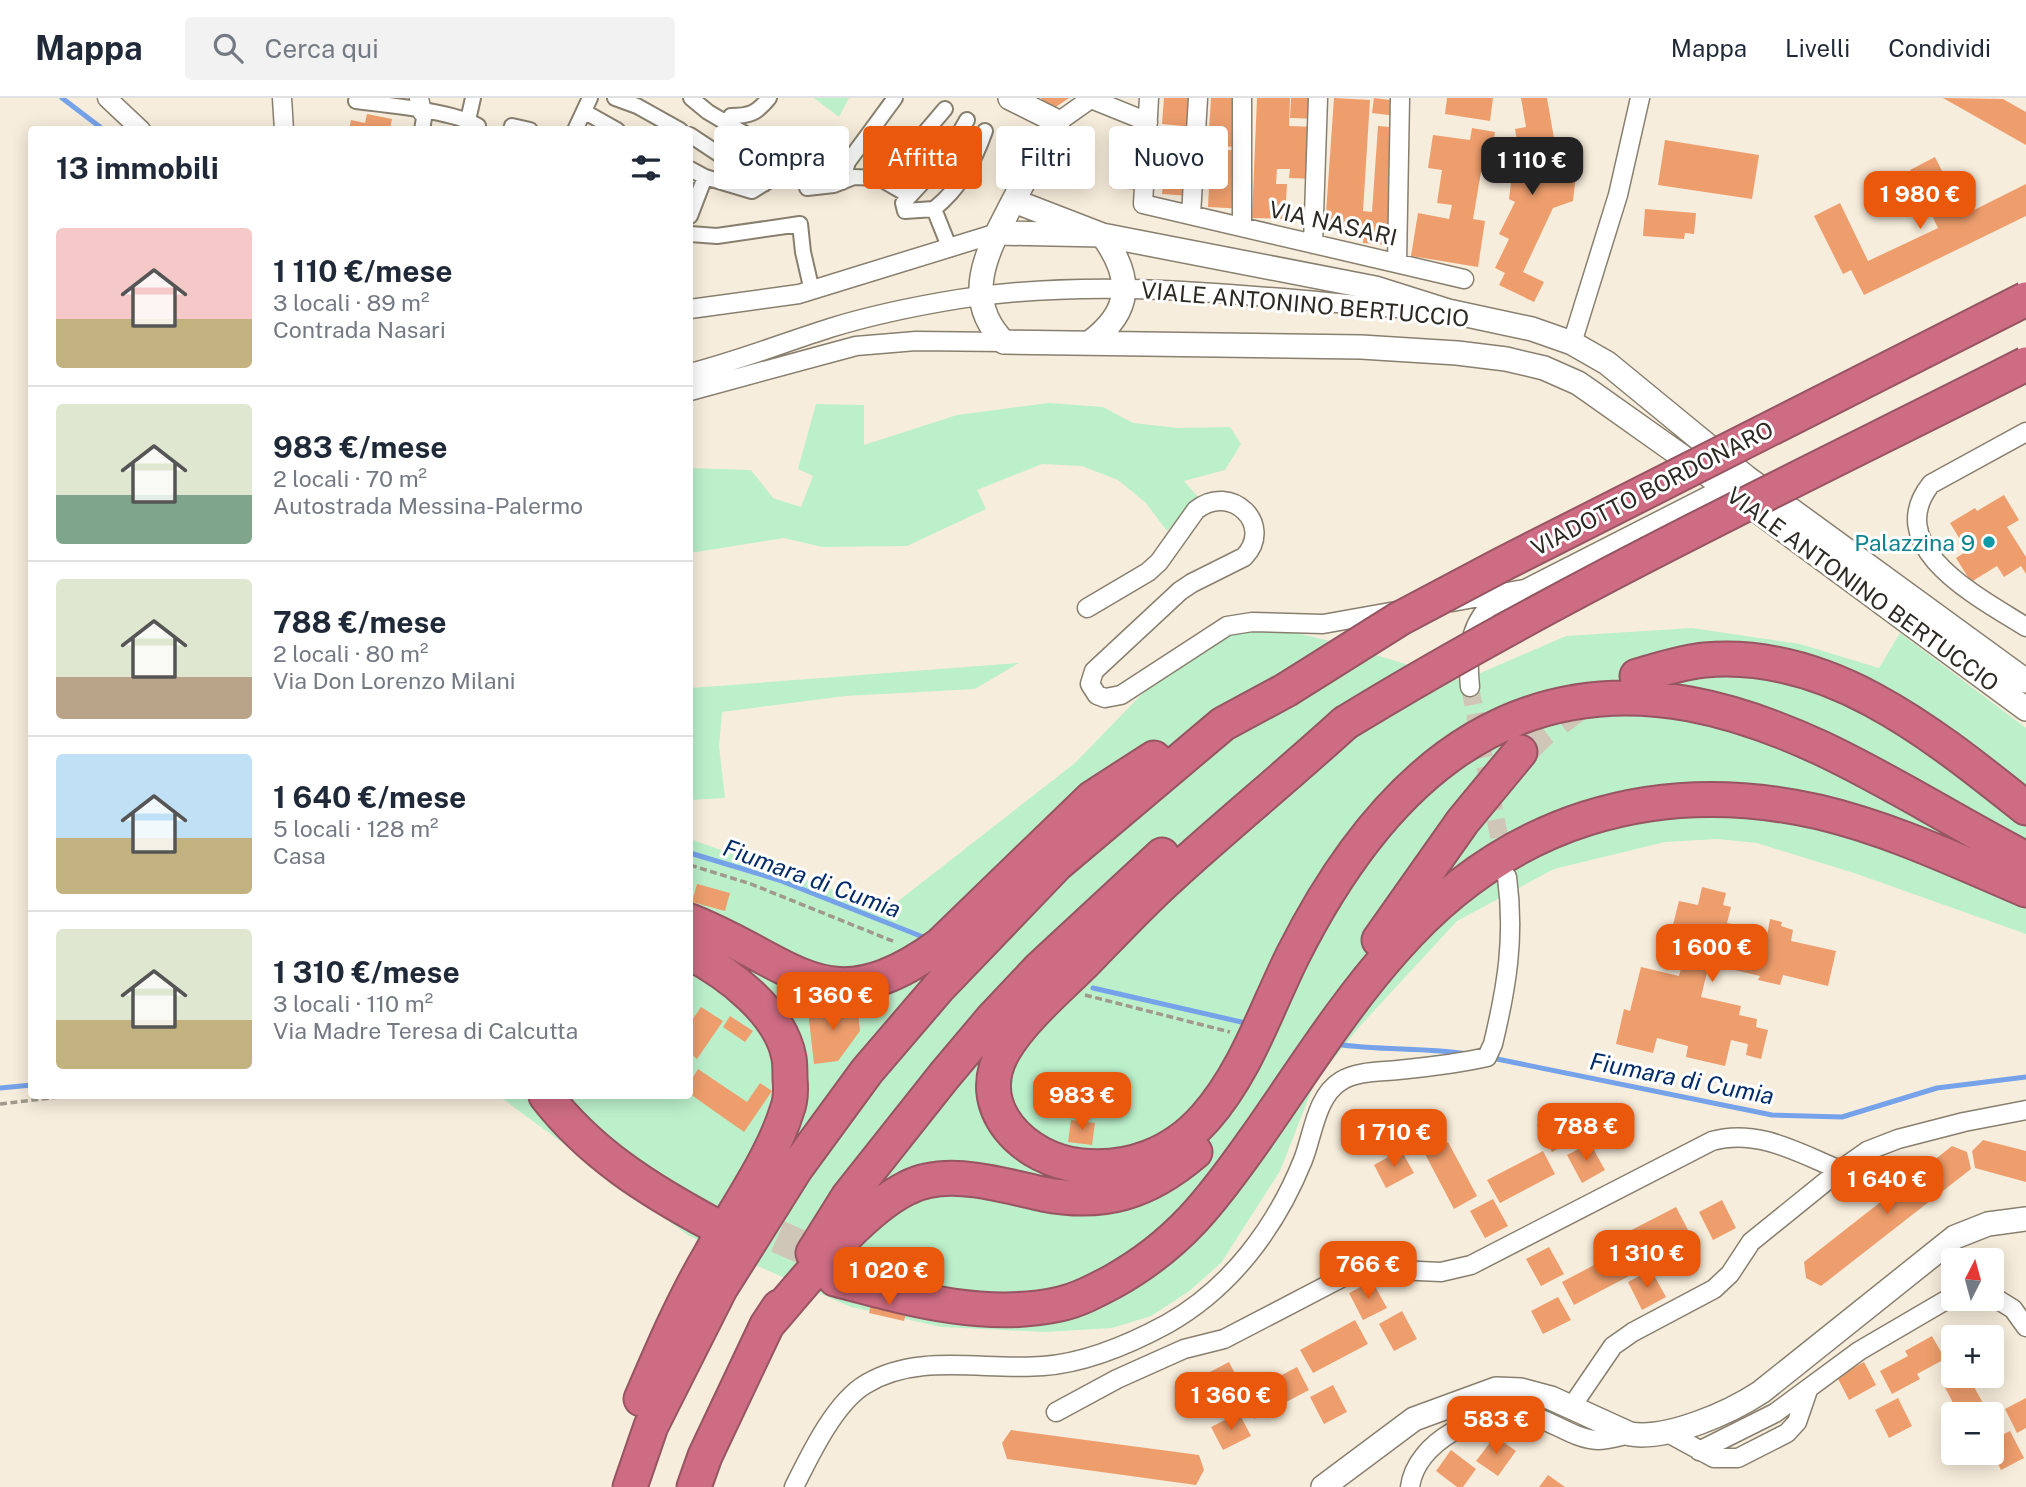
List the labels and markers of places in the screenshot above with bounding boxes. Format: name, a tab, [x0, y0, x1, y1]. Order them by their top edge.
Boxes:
pin: 1 110 €	[1467, 138, 1597, 197]
pin: 1 980 €	[1855, 172, 1985, 231]
place label: Palazzina 9	[1854, 529, 1975, 556]
marker: Palazzina 9	[1981, 534, 1997, 550]
pin: 1 600 €	[1647, 924, 1777, 984]
pin: 1 360 €	[768, 972, 898, 1032]
pin: 983 €	[1033, 1072, 1131, 1132]
pin: 788 €	[1537, 1104, 1635, 1163]
pin: 1 710 €	[1329, 1110, 1459, 1169]
pin: 1 640 €	[1822, 1156, 1952, 1216]
pin: 1 310 €	[1582, 1230, 1712, 1290]
pin: 766 €	[1319, 1242, 1417, 1301]
pin: 1 020 €	[824, 1248, 954, 1307]
pin: 1 360 €	[1166, 1372, 1296, 1432]
pin: 583 €	[1447, 1396, 1545, 1456]

